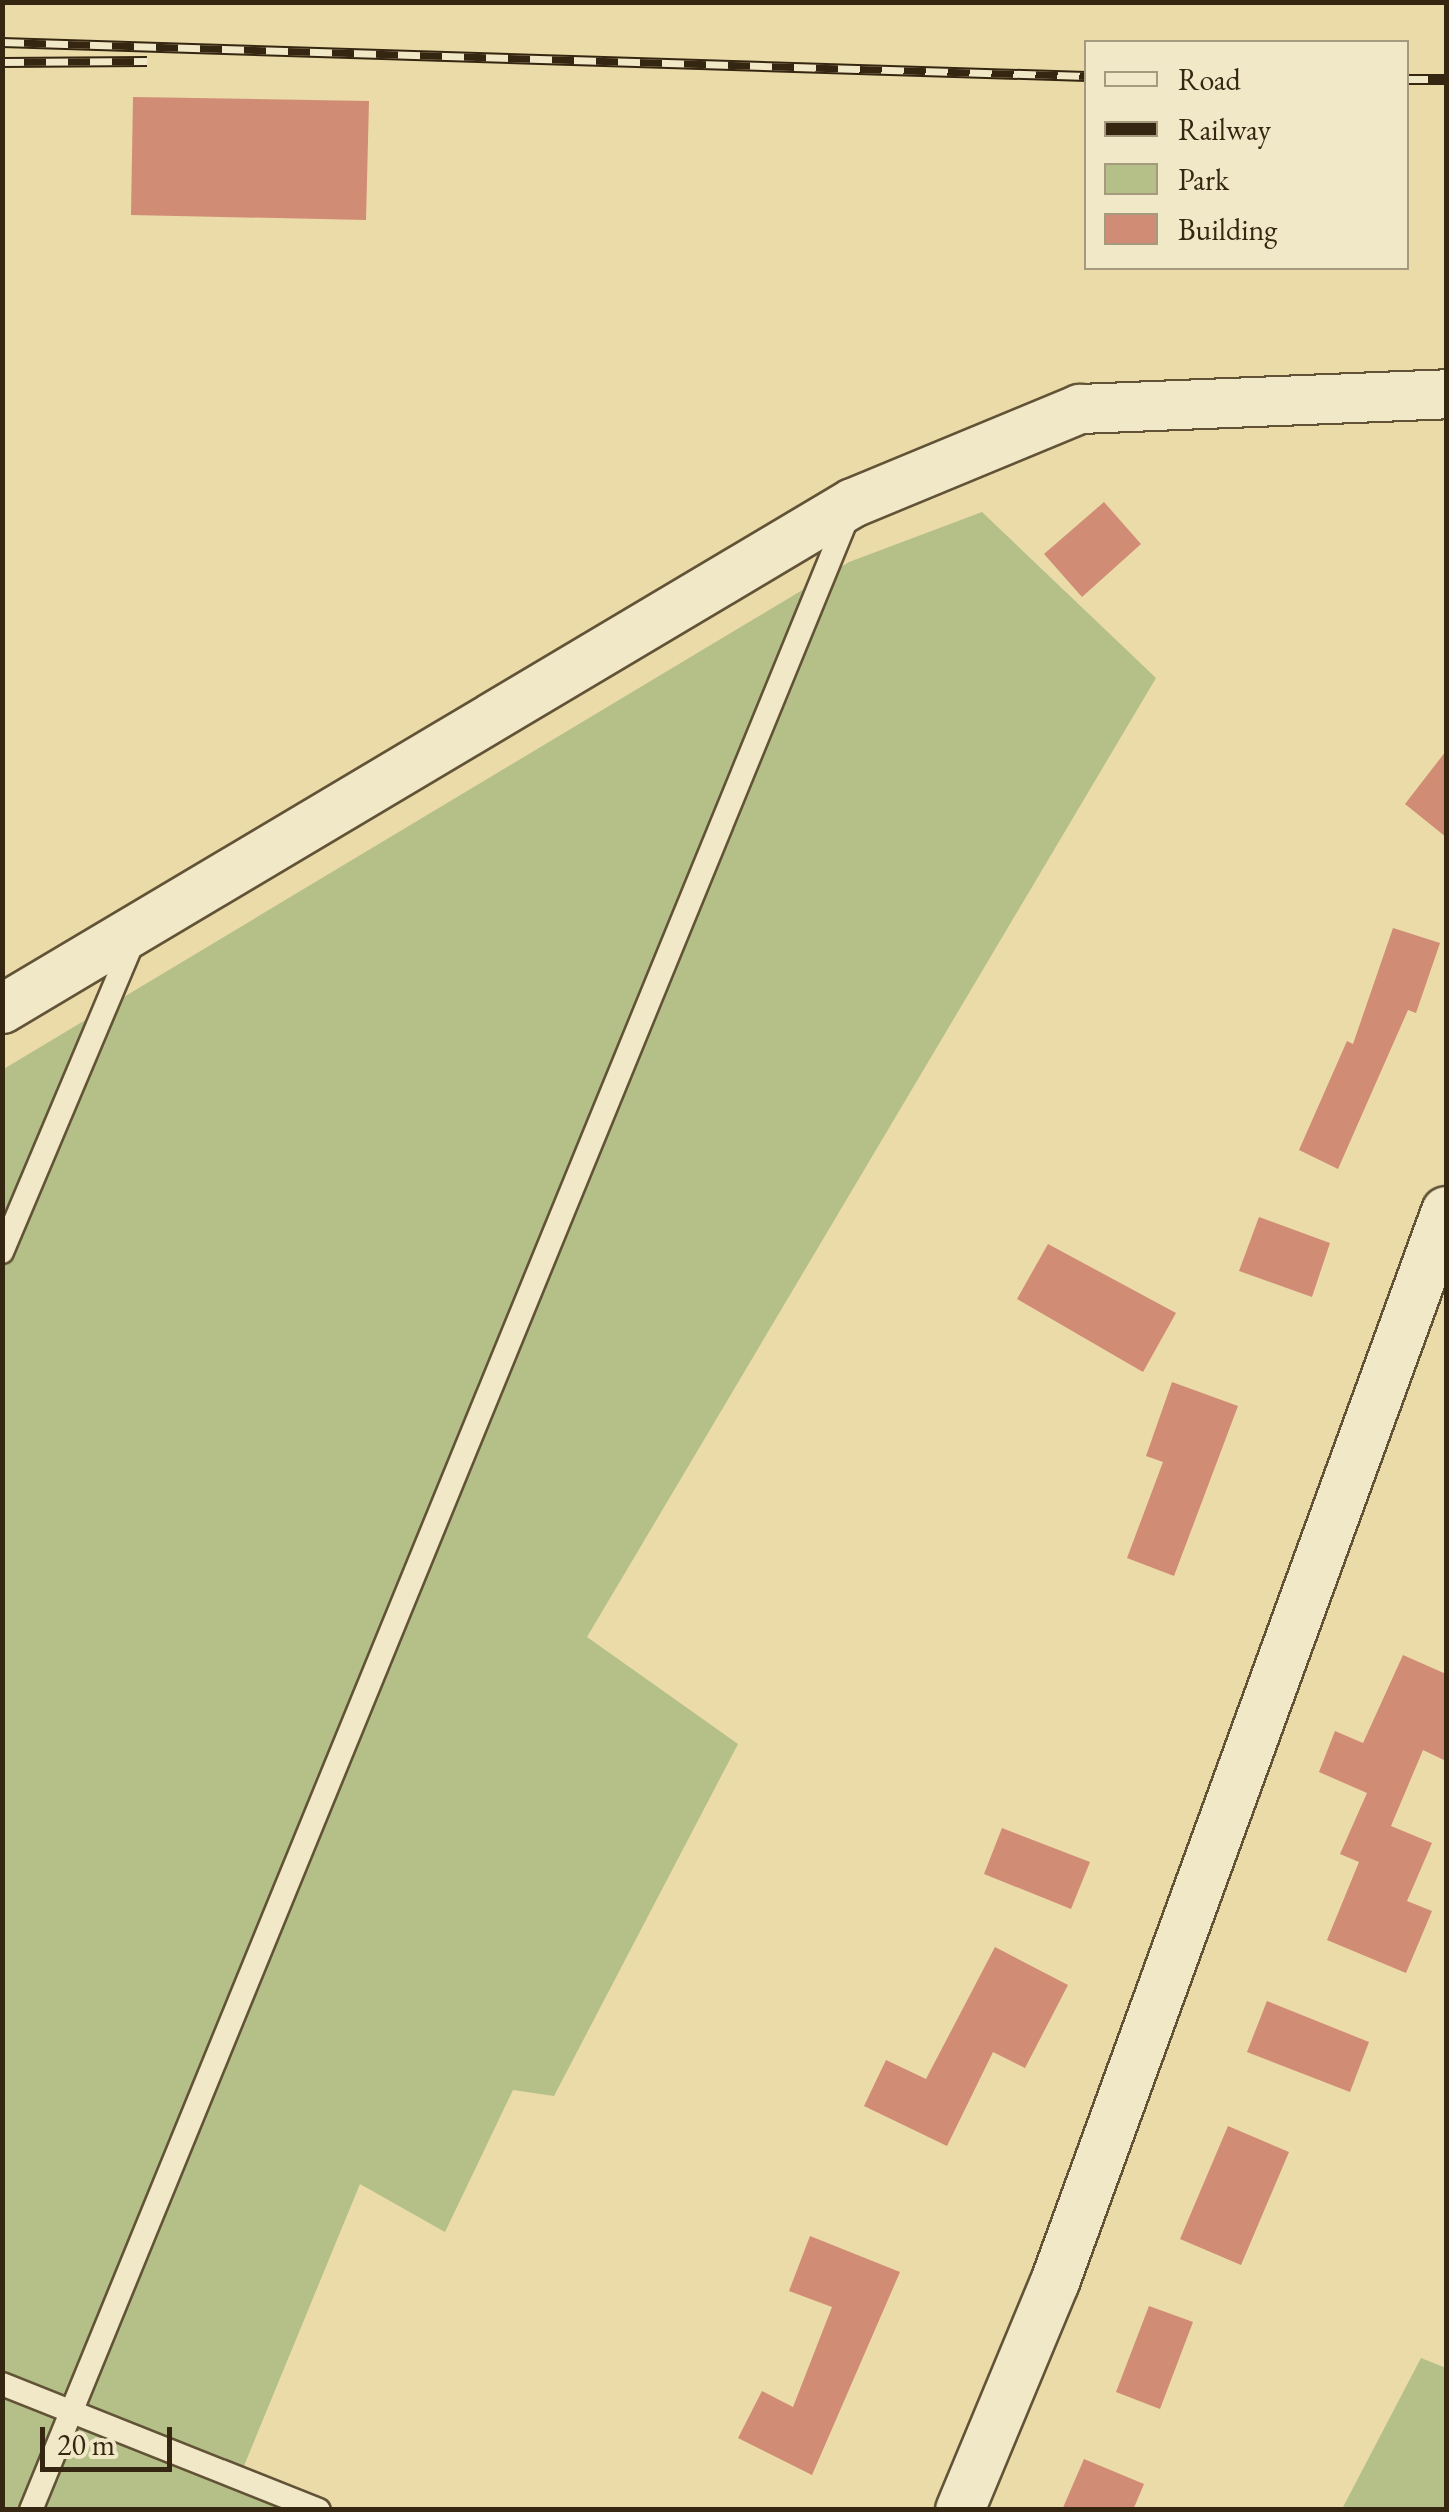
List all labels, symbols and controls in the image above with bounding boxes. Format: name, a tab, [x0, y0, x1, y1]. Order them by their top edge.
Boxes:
legend	[1084, 40, 1409, 270]
text: Road	[1178, 60, 1241, 99]
text: Railway	[1178, 110, 1271, 149]
text: Park	[1178, 160, 1229, 199]
text: Building	[1178, 210, 1277, 249]
scale bar	[45, 2407, 178, 2469]
text: 20 m	[57, 2425, 115, 2464]

